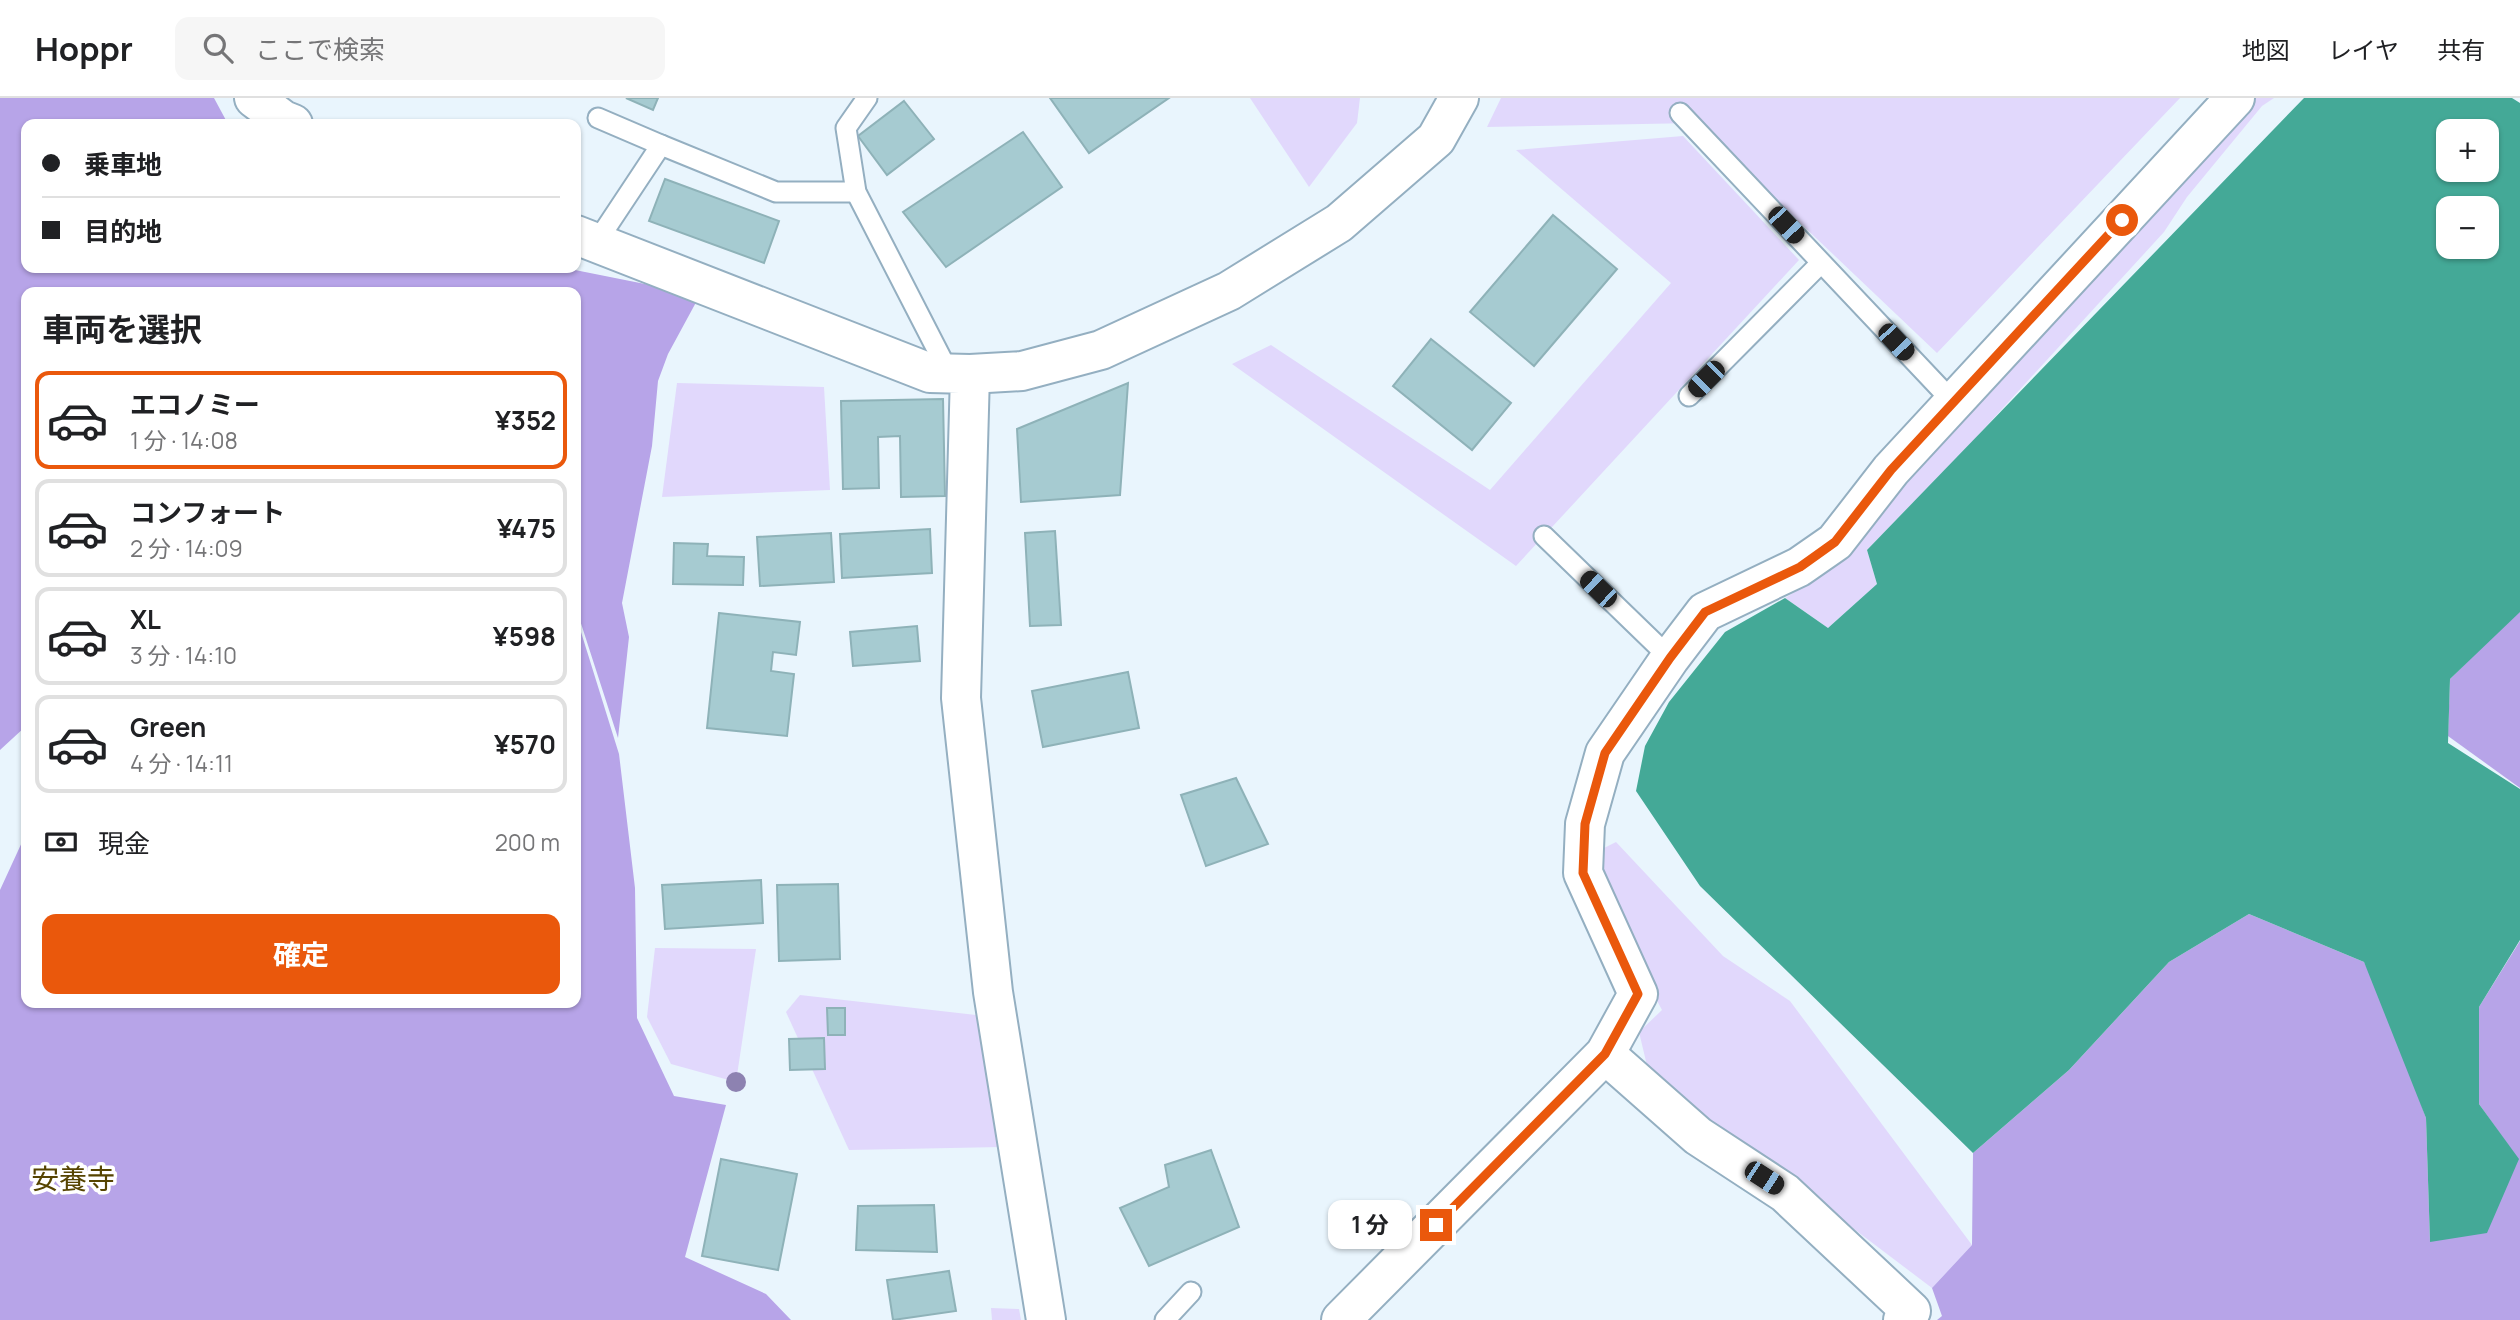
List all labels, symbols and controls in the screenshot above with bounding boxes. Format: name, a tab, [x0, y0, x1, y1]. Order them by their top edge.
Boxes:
search box	[175, 17, 665, 80]
text: Hoppr	[35, 26, 133, 71]
icon: search	[199, 29, 237, 67]
text: ここで検索	[255, 31, 385, 67]
text: 地図	[2242, 33, 2290, 66]
text: レイヤ	[2328, 33, 2399, 66]
text: 共有	[2437, 33, 2485, 66]
map controls	[2436, 119, 2499, 259]
button: +	[2436, 119, 2499, 182]
text: 乗車地	[84, 146, 162, 182]
button: −	[2436, 196, 2499, 259]
car	[1764, 202, 1809, 248]
route start	[2106, 204, 2138, 236]
text: 目的地	[84, 213, 162, 249]
text: 車両を選択	[42, 307, 202, 351]
car	[1874, 319, 1919, 365]
car	[1684, 357, 1729, 401]
text: エコノミー	[130, 386, 260, 422]
icon: car	[46, 389, 109, 452]
text: ¥352	[495, 402, 556, 438]
text: 1 分 · 14:08	[130, 424, 238, 456]
text: コンフォート	[130, 494, 285, 530]
icon: car	[46, 497, 109, 560]
text: ¥475	[497, 510, 556, 546]
text: 2 分 · 14:09	[130, 532, 243, 564]
car	[1576, 567, 1621, 611]
text: XL	[130, 601, 161, 637]
icon: car	[46, 605, 109, 668]
text: ¥598	[493, 618, 556, 654]
text: 3 分 · 14:10	[130, 639, 237, 671]
text: Green	[130, 709, 206, 745]
icon: car	[46, 713, 109, 776]
text: ¥570	[494, 726, 556, 762]
text: 4 分 · 14:11	[130, 747, 233, 779]
icon: cash	[42, 823, 80, 861]
text: 現金	[98, 825, 150, 861]
text: 200 m	[495, 826, 560, 858]
button: 確定	[42, 914, 560, 994]
car	[1741, 1158, 1788, 1198]
district label: 安養寺	[31, 1159, 115, 1197]
callout: 1 分	[1328, 1200, 1412, 1250]
text: 1 分	[1351, 1208, 1389, 1240]
route end	[1420, 1209, 1452, 1241]

